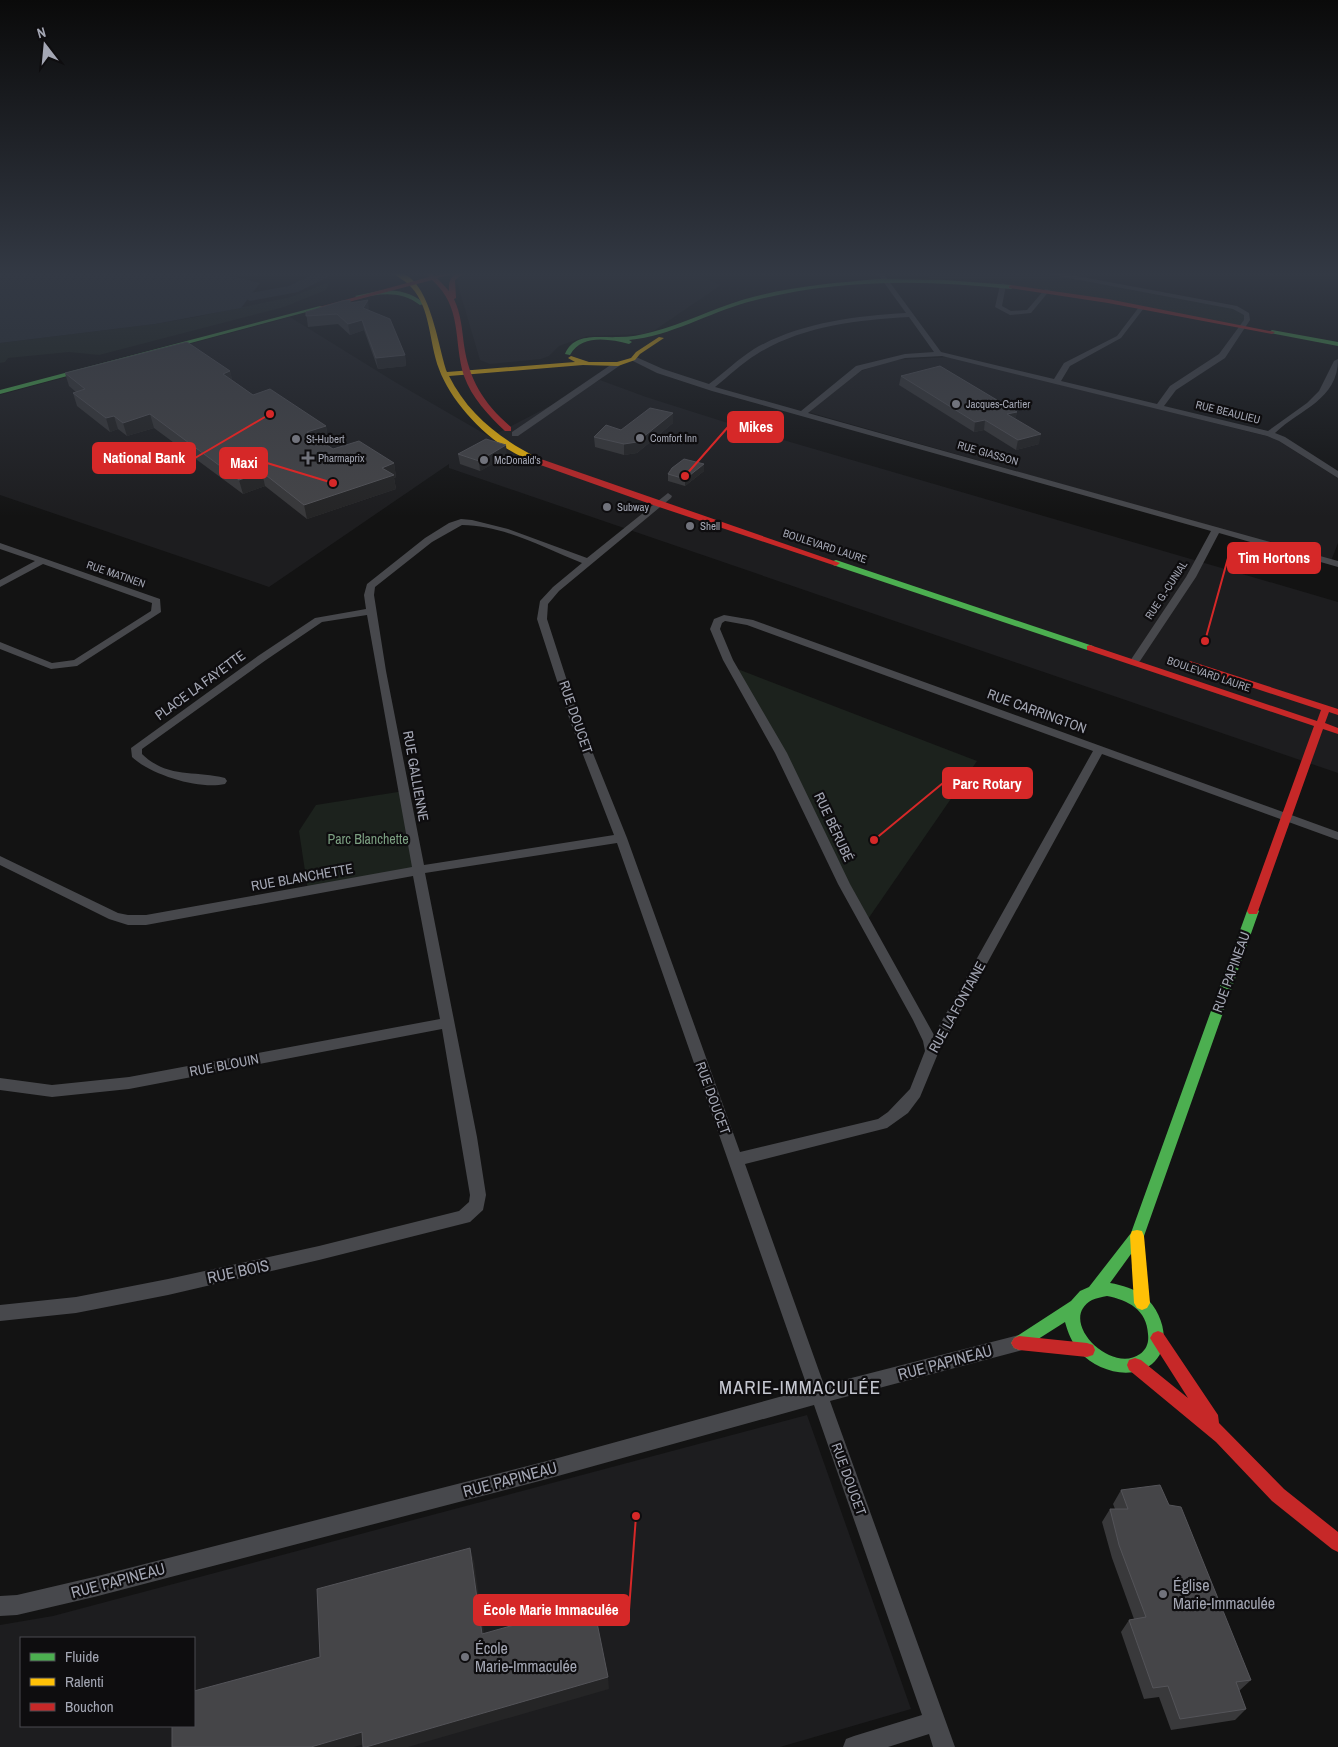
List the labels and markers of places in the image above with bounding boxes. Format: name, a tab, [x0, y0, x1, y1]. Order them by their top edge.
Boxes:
place label: Jacques-Cartier	[966, 397, 1030, 411]
marker: Jacques-Cartier	[950, 398, 962, 410]
callout: Mikes	[728, 412, 783, 442]
place label: Comfort Inn	[650, 431, 697, 445]
place label: St-Hubert	[306, 432, 345, 446]
marker: Comfort Inn	[634, 432, 646, 444]
marker: St-Hubert	[290, 433, 302, 445]
callout: National Bank	[93, 443, 195, 473]
callout: Maxi	[220, 448, 267, 478]
place label: Pharmaprix	[318, 451, 365, 465]
marker: Pharmaprix	[302, 452, 314, 464]
place label: McDonald's	[494, 453, 541, 467]
marker: McDonald's	[478, 454, 490, 466]
place label: Subway	[617, 500, 650, 514]
marker: Subway	[601, 501, 613, 513]
place label: Shell	[700, 519, 720, 533]
marker: Shell	[684, 520, 696, 532]
callout: Tim Hortons	[1228, 543, 1320, 573]
callout: Parc Rotary	[943, 768, 1032, 798]
place label: Église Marie-Immaculée	[1173, 1574, 1275, 1614]
marker: Église Marie-Immaculée	[1157, 1588, 1169, 1600]
callout: École Marie Immaculée	[474, 1595, 629, 1625]
place label: École Marie-Immaculée	[475, 1637, 577, 1677]
marker: École Marie-Immaculée	[459, 1651, 471, 1663]

